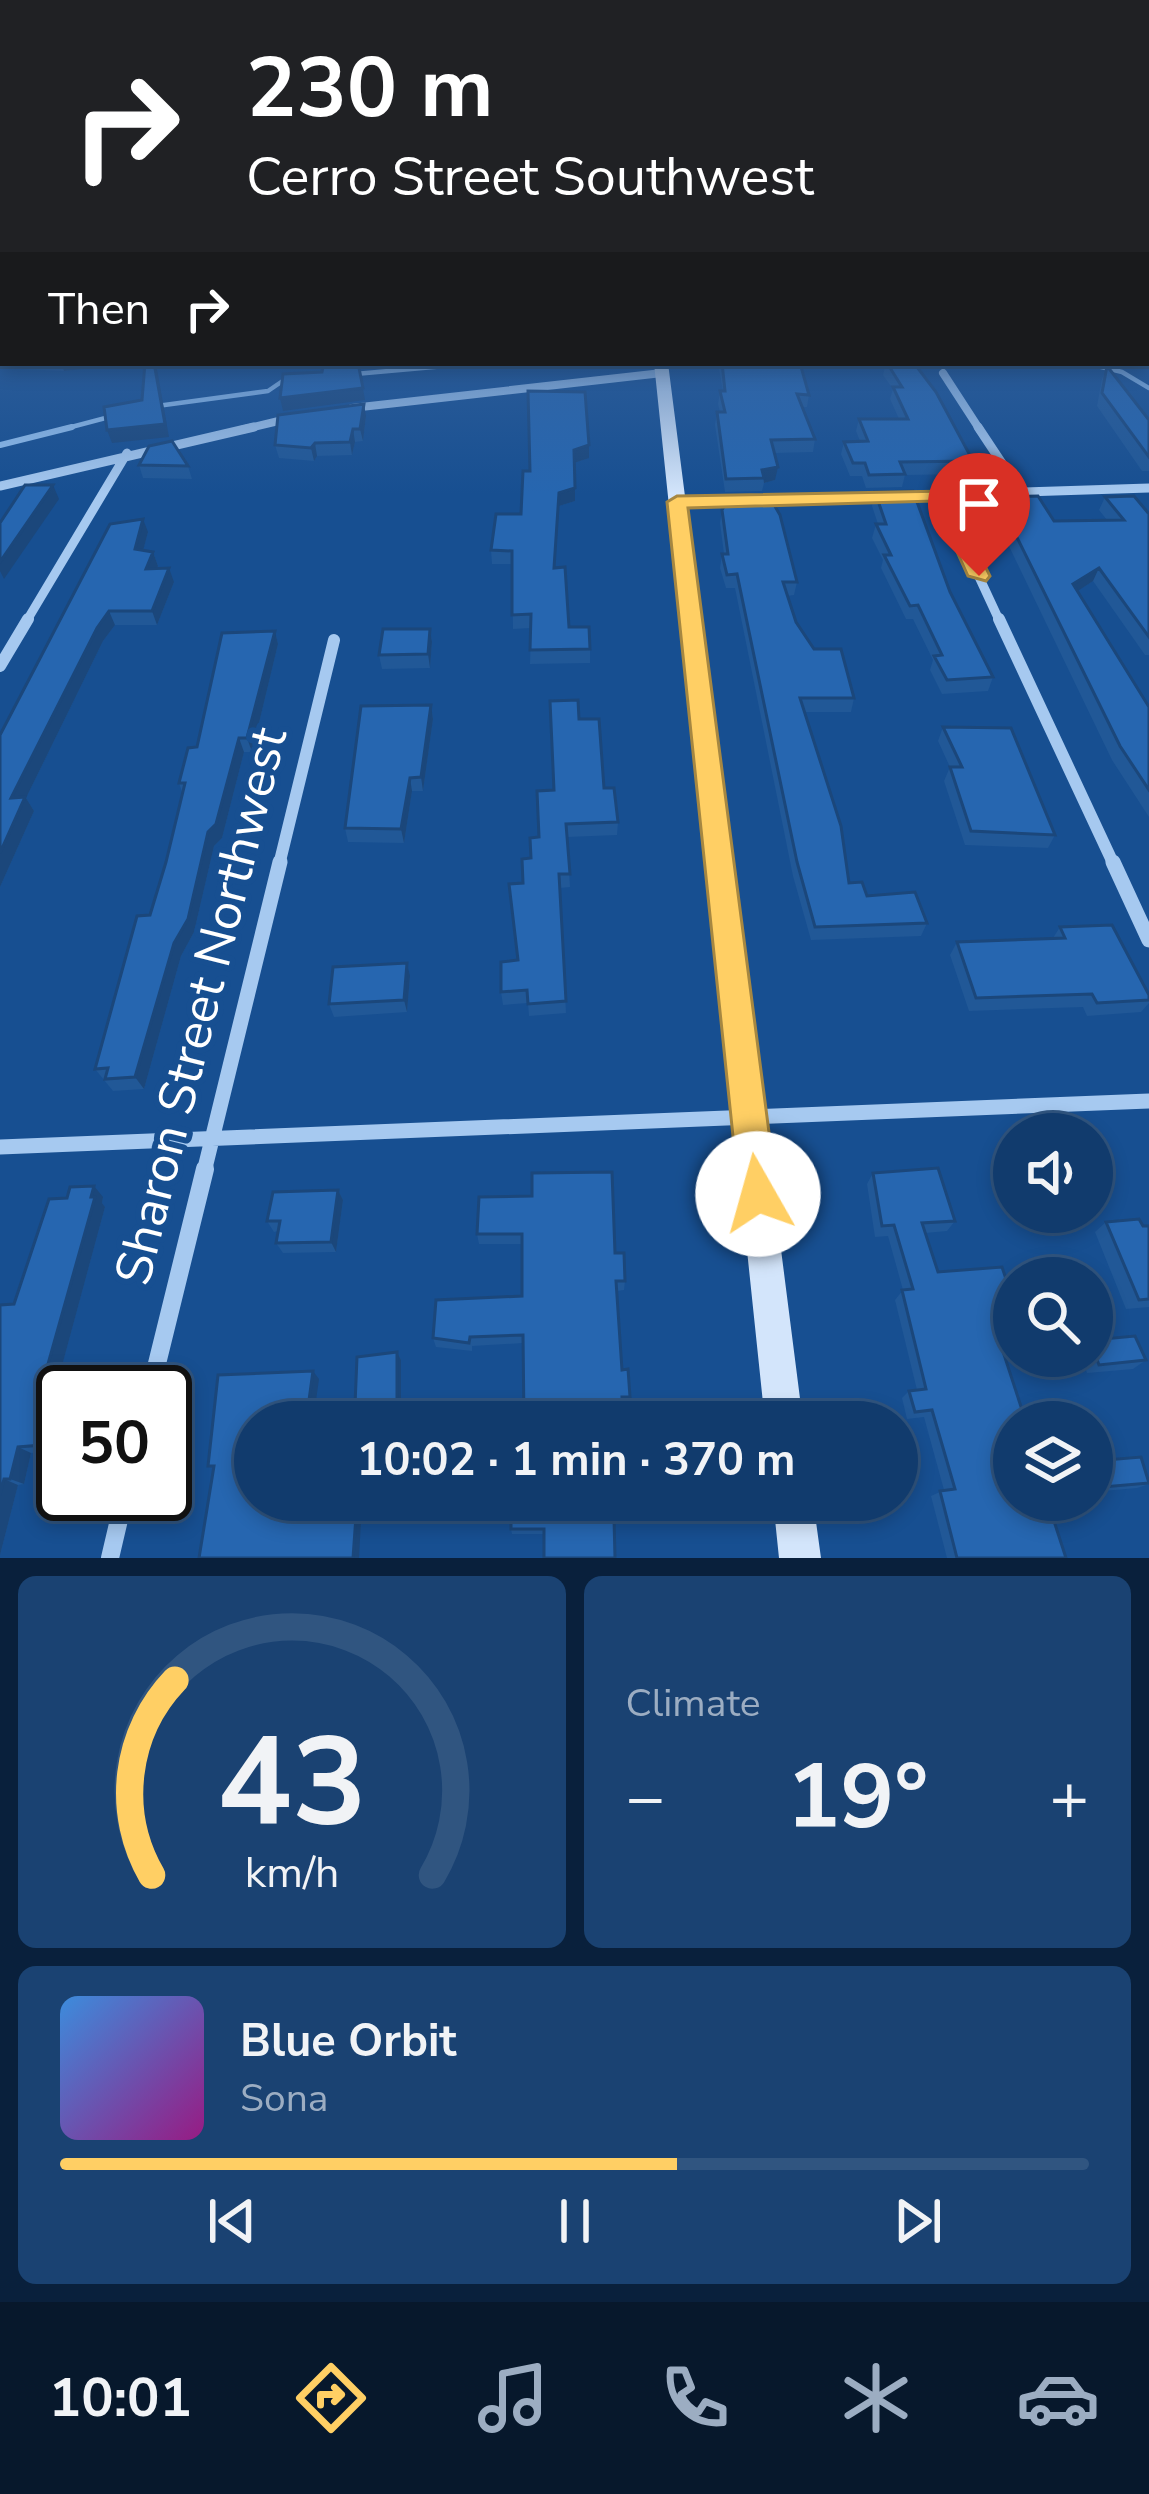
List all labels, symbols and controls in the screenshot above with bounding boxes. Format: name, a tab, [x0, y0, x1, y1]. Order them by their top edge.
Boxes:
text: 230 m	[246, 31, 494, 146]
icon: right	[48, 48, 204, 204]
text: Cerro Street Southwest	[246, 140, 814, 214]
icon: right	[174, 276, 240, 342]
text: Then	[48, 279, 150, 340]
pin	[928, 453, 1030, 576]
icon: arrive	[946, 471, 1012, 537]
street label: Sharon Street Northwest	[98, 719, 304, 1292]
map controls	[993, 1113, 1113, 1521]
button: sound	[993, 1113, 1113, 1233]
position arrow	[695, 1131, 821, 1257]
button: search	[993, 1257, 1113, 1377]
speed limit sign: 50	[36, 1365, 192, 1521]
button: layers	[993, 1401, 1113, 1521]
text: 10:02 · 1 min · 370 m	[356, 1430, 796, 1491]
text: Climate	[626, 1677, 761, 1730]
text: 43	[217, 1698, 367, 1868]
text: 19°	[786, 1736, 928, 1859]
text: −	[626, 1753, 665, 1843]
text: +	[1049, 1753, 1089, 1843]
text: km/h	[244, 1844, 339, 1902]
text: Blue Orbit	[240, 2011, 457, 2072]
text: Sona	[240, 2072, 329, 2125]
icon: previous	[199, 2188, 265, 2254]
icon: pause	[542, 2188, 608, 2254]
icon: next	[885, 2188, 951, 2254]
icon: directions	[289, 2356, 373, 2440]
icon: music	[471, 2356, 555, 2440]
icon: phone	[653, 2356, 737, 2440]
icon: climate	[834, 2356, 918, 2440]
icon: car	[1016, 2356, 1100, 2440]
text: 10:01	[49, 2361, 192, 2435]

